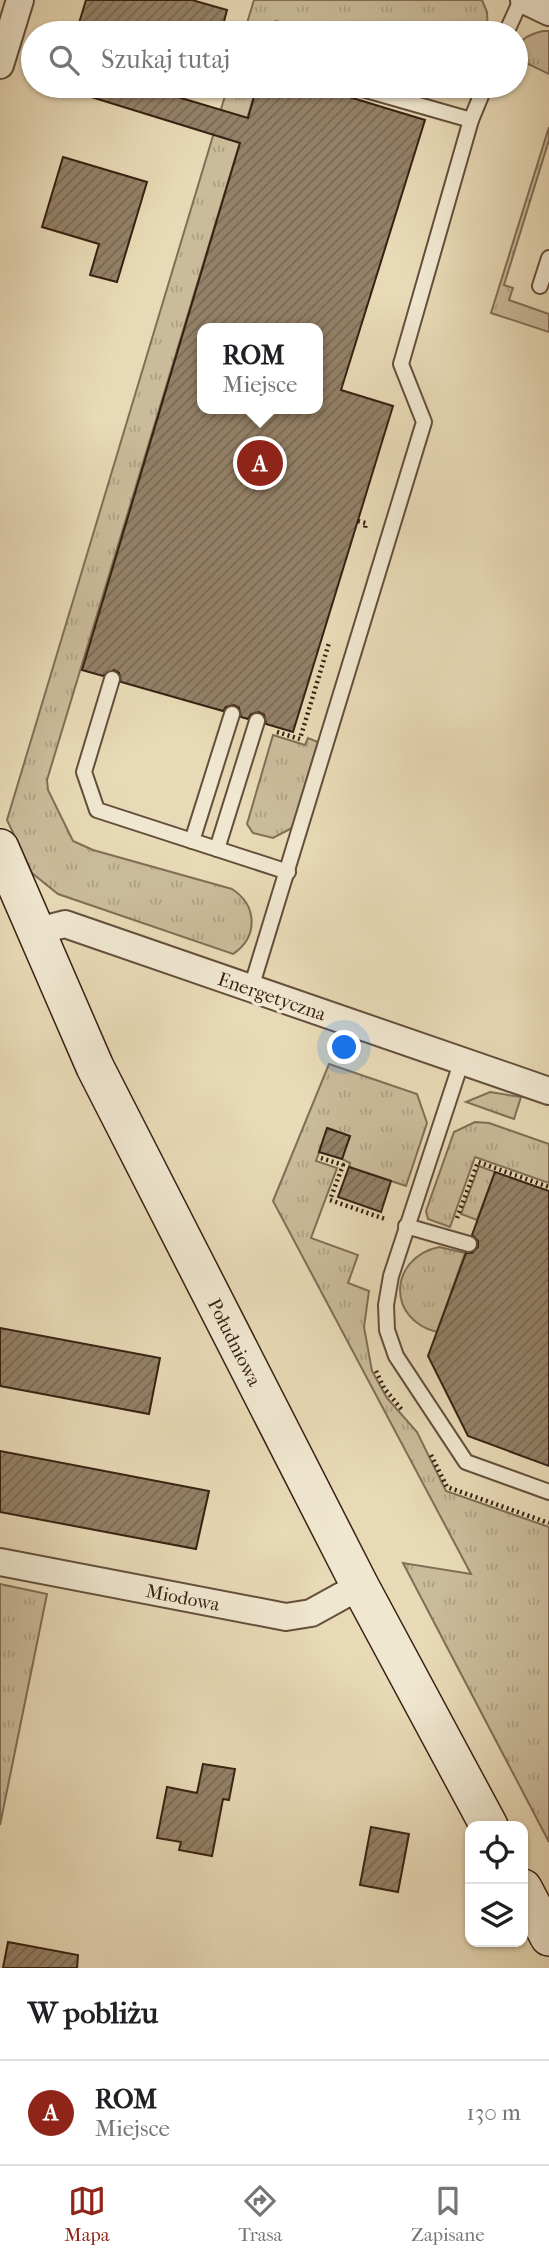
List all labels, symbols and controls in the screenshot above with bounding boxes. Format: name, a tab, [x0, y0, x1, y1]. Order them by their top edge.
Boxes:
search box	[21, 21, 528, 98]
icon: search	[45, 41, 83, 79]
text: Szukaj tutaj	[101, 44, 230, 75]
popup	[197, 323, 323, 414]
text: ROM	[223, 340, 285, 371]
text: Miejsce	[223, 371, 297, 398]
pin: A	[237, 437, 283, 489]
street label: Energetyczna	[215, 968, 329, 1026]
your location	[327, 1030, 361, 1064]
street label: Południowa	[203, 1295, 266, 1390]
street label: Miodowa	[144, 1580, 222, 1616]
map controls	[465, 1821, 528, 1947]
button: locate	[465, 1821, 528, 1884]
button: layers	[465, 1884, 528, 1947]
text: W pobliżu	[28, 1996, 158, 2031]
text: ROM	[95, 2084, 157, 2115]
text: A	[44, 2099, 58, 2126]
text: 130 m	[467, 2099, 521, 2126]
text: Miejsce	[95, 2115, 170, 2142]
tab: Mapa	[64, 2182, 110, 2246]
tab: Trasa	[238, 2182, 282, 2246]
tab: Zapisane	[411, 2182, 485, 2246]

